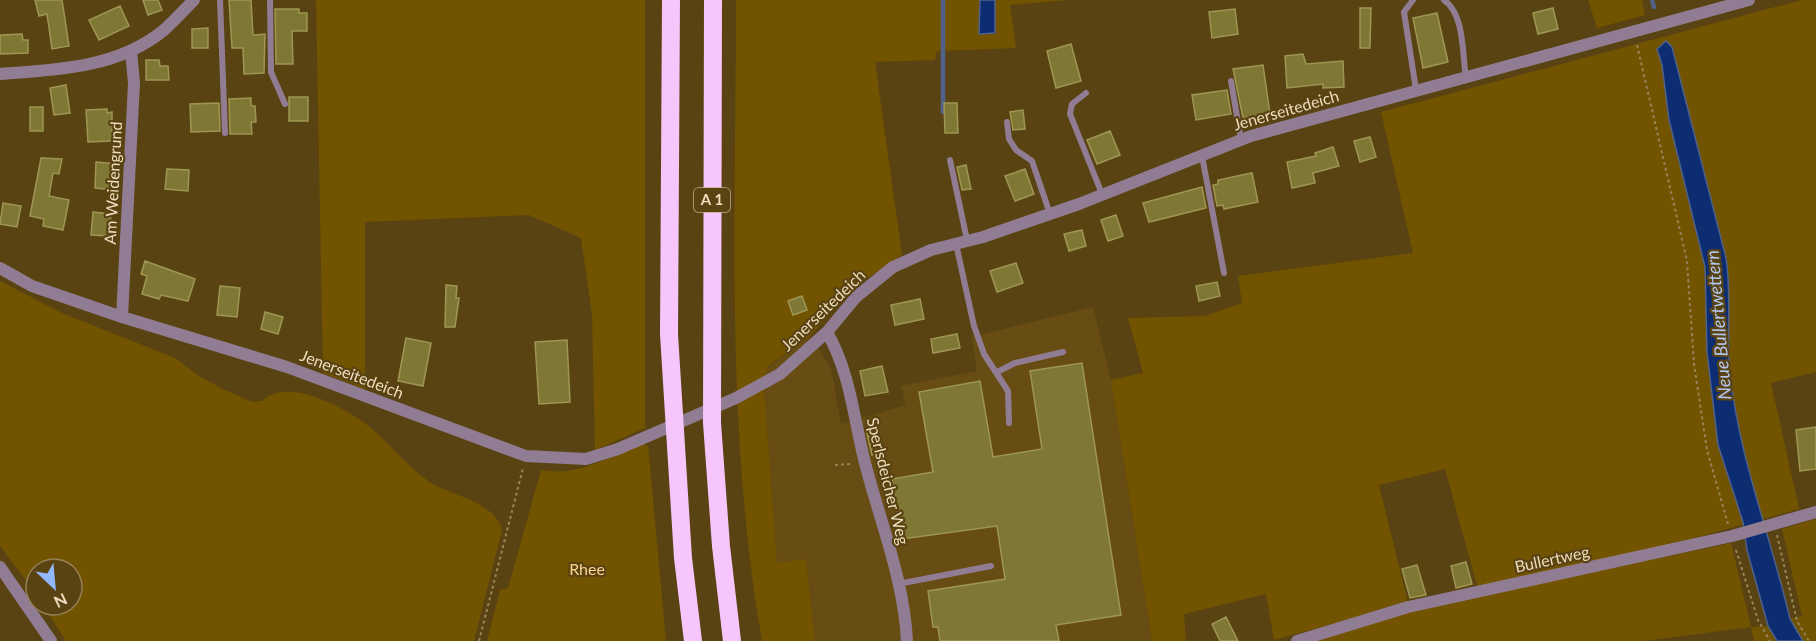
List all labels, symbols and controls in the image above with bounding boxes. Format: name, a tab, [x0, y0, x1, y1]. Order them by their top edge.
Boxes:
street label: Jenerseitedeich	[1231, 85, 1341, 134]
street label: Am Weidengrund	[100, 121, 125, 245]
road number: A 1	[694, 188, 730, 212]
water label: Neue Bullertwettern	[1700, 249, 1736, 401]
street label: Jenerseitedeich	[777, 265, 869, 354]
street label: Jenerseitedeich	[298, 345, 407, 402]
street label: Sperlsdeicher Weg	[863, 415, 913, 546]
street label: Bullertweg	[1513, 541, 1591, 576]
north arrow	[24, 557, 84, 617]
park label: Rhee	[569, 559, 605, 578]
text: N	[51, 590, 70, 612]

